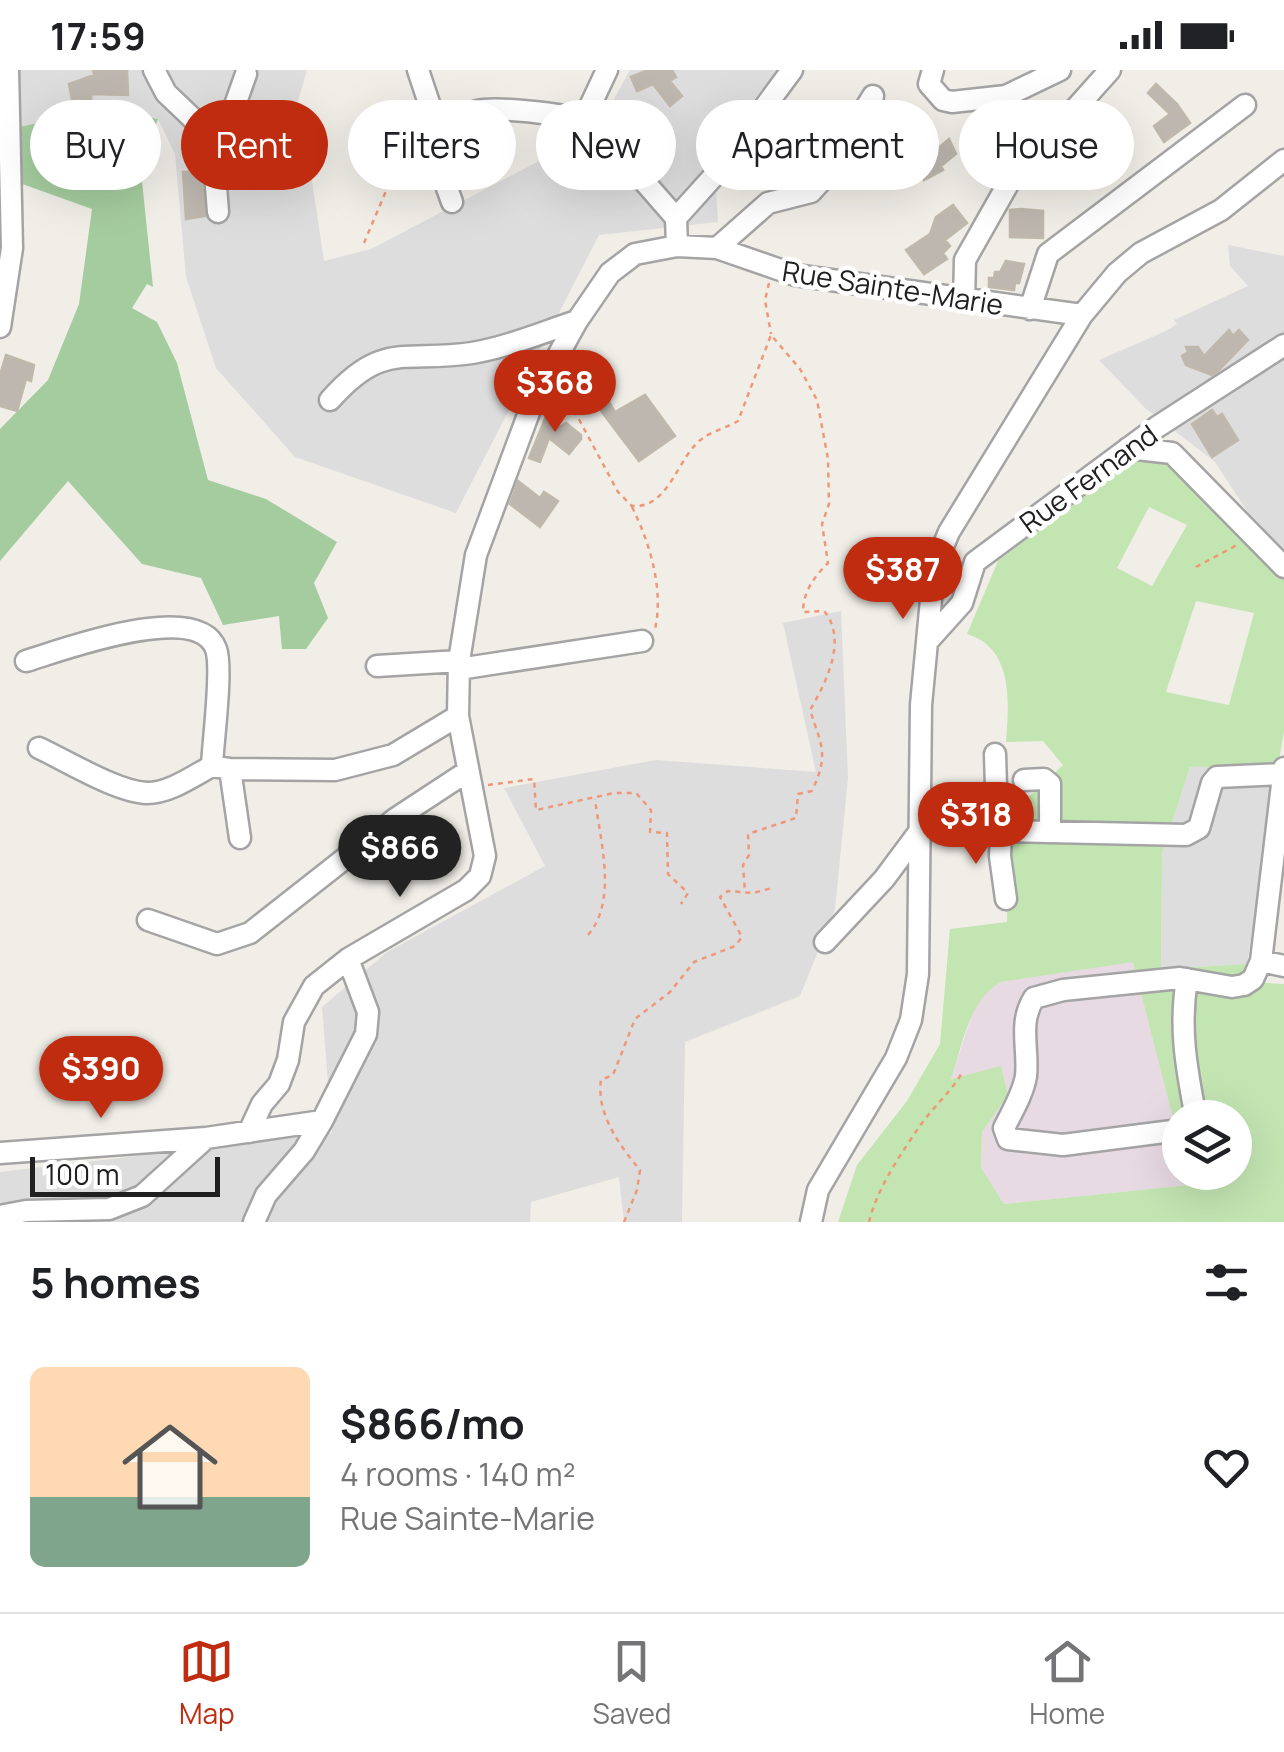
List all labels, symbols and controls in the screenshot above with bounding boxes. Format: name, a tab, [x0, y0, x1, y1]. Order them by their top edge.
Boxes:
text: 17:59	[50, 9, 146, 61]
chip: Buy	[30, 100, 161, 190]
chip: Rent	[181, 100, 328, 190]
chip: Filters	[348, 100, 516, 190]
chip: New	[536, 100, 676, 190]
chip: Apartment	[696, 100, 939, 190]
chip: House	[959, 100, 1134, 190]
street label: Rue Sainte-Marie	[780, 251, 1006, 323]
pin: $368	[496, 350, 614, 435]
text: $368	[516, 360, 594, 404]
street label: Rue Fernand	[1011, 415, 1165, 541]
pin: $387	[844, 537, 962, 622]
text: $387	[865, 547, 941, 591]
pin: $318	[917, 782, 1035, 867]
text: $318	[940, 792, 1012, 836]
pin: $866	[341, 815, 459, 900]
text: $866	[360, 825, 440, 869]
pin: $390	[42, 1036, 160, 1121]
text: $390	[61, 1046, 141, 1090]
map controls	[1162, 1100, 1252, 1190]
button: layers	[1162, 1100, 1252, 1190]
scale bar	[30, 1152, 220, 1196]
text: 100 m	[45, 1155, 119, 1193]
text: 5 homes	[30, 1253, 201, 1311]
icon: filters	[1199, 1255, 1254, 1310]
text: $866/mo	[340, 1394, 525, 1452]
icon: home	[110, 1407, 230, 1527]
icon: heart	[1199, 1440, 1254, 1495]
text: 4 rooms · 140 m²	[340, 1452, 576, 1496]
text: Rue Sainte-Marie	[340, 1496, 595, 1540]
tab: Map	[179, 1634, 235, 1732]
tab: Saved	[593, 1634, 671, 1732]
tab: Home	[1029, 1634, 1105, 1732]

